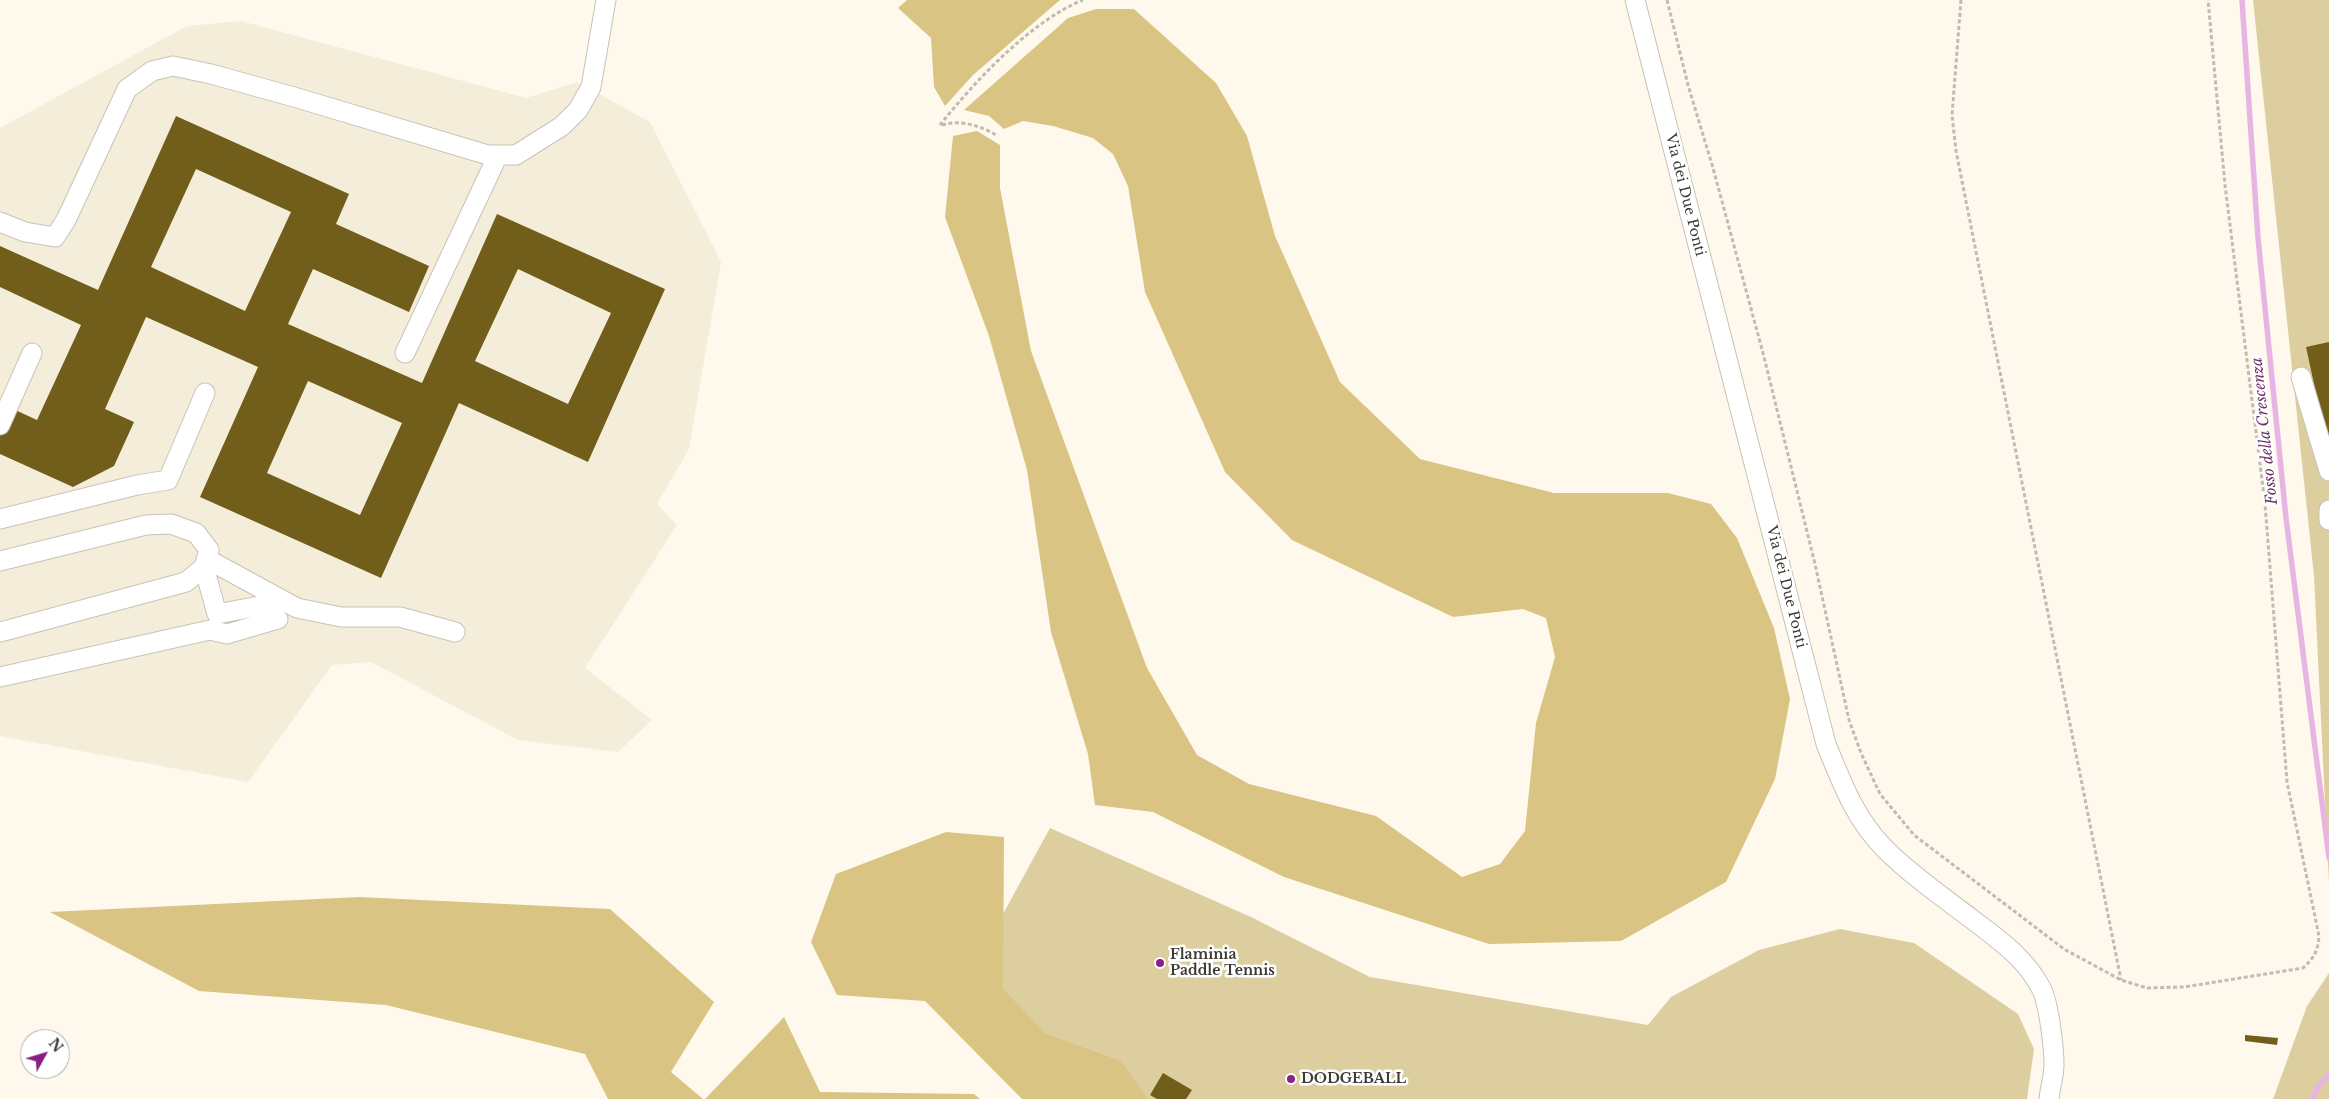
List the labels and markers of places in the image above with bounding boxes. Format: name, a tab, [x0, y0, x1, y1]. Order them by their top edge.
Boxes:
place label: Flaminia Paddle Tennis	[1170, 947, 1275, 980]
marker: Flaminia Paddle Tennis	[1154, 957, 1166, 969]
place label: DODGEBALL	[1301, 1071, 1406, 1087]
marker: DODGEBALL	[1285, 1073, 1297, 1085]

